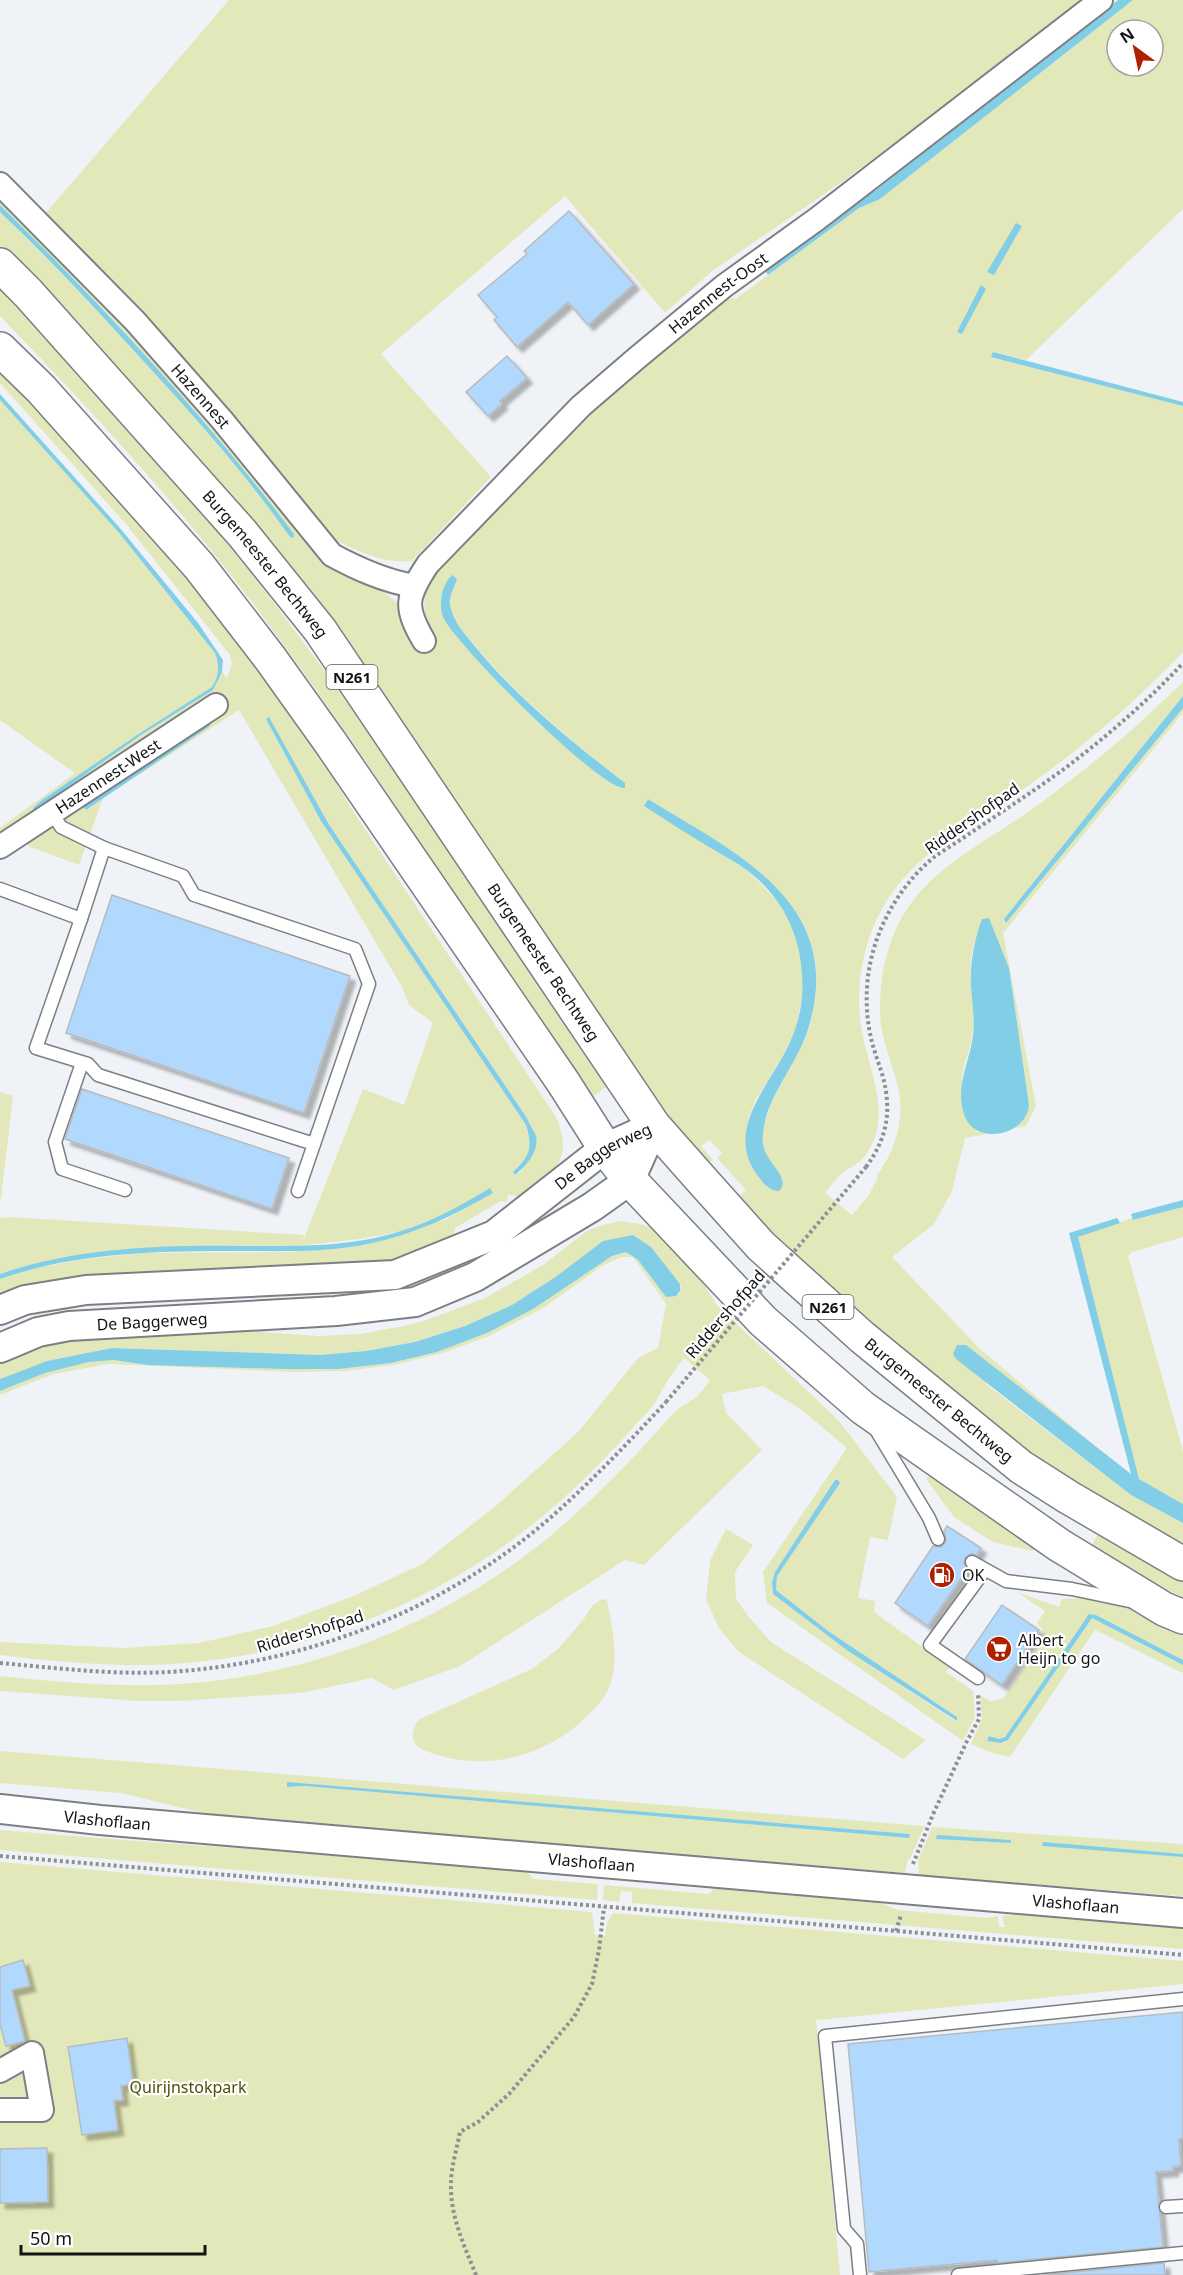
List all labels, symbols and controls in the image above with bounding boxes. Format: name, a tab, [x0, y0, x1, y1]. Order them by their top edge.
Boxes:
north arrow	[1105, 18, 1165, 78]
text: N	[1115, 23, 1138, 48]
street label: Hazennest-Oost	[664, 247, 772, 339]
street label: Hazennest	[166, 359, 236, 433]
street label: Burgemeester Bechtweg	[198, 485, 333, 642]
road number: N261	[326, 665, 378, 689]
street label: Hazennest-West	[51, 733, 165, 819]
street label: Riddershofpad	[920, 777, 1024, 859]
street label: Burgemeester Bechtweg	[483, 879, 605, 1045]
street label: De Baggerweg	[550, 1118, 655, 1195]
street label: Riddershofpad	[680, 1265, 770, 1363]
road number: N261	[802, 1295, 854, 1319]
street label: De Baggerweg	[96, 1307, 208, 1335]
street label: Burgemeester Bechtweg	[860, 1333, 1018, 1468]
fuel station icon: OK	[927, 1560, 957, 1590]
place label: OK	[962, 1564, 984, 1586]
street label: Riddershofpad	[254, 1604, 366, 1658]
place label: Albert Heijn to go	[1018, 1629, 1100, 1669]
supermarket icon: Albert Heijn to go	[984, 1634, 1014, 1664]
street label: Vlashoflaan	[63, 1805, 152, 1835]
street label: Vlashoflaan	[547, 1848, 636, 1877]
street label: Vlashoflaan	[1031, 1889, 1120, 1918]
park label: Quirijnstokpark	[130, 2076, 247, 2098]
scale bar	[21, 2218, 206, 2256]
text: 50 m	[30, 2226, 72, 2250]

